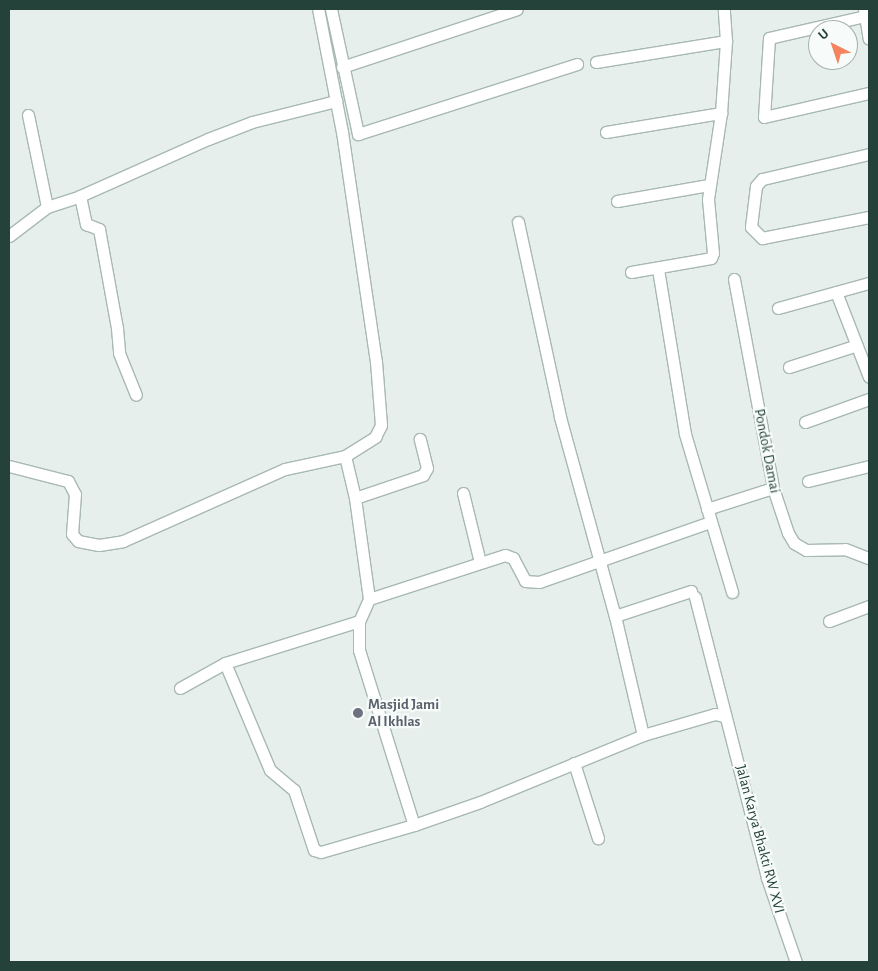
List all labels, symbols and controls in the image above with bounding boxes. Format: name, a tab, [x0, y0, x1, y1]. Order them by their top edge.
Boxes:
north arrow	[808, 20, 858, 70]
text: U	[816, 26, 832, 43]
street label: Pondok Damai	[750, 407, 784, 495]
place label: Masjid Jami Al Ikhlas	[368, 695, 439, 730]
marker: Masjid Jami Al Ikhlas	[352, 707, 364, 719]
street label: Jalan Karya Bhakti RW XVI	[731, 763, 789, 915]

